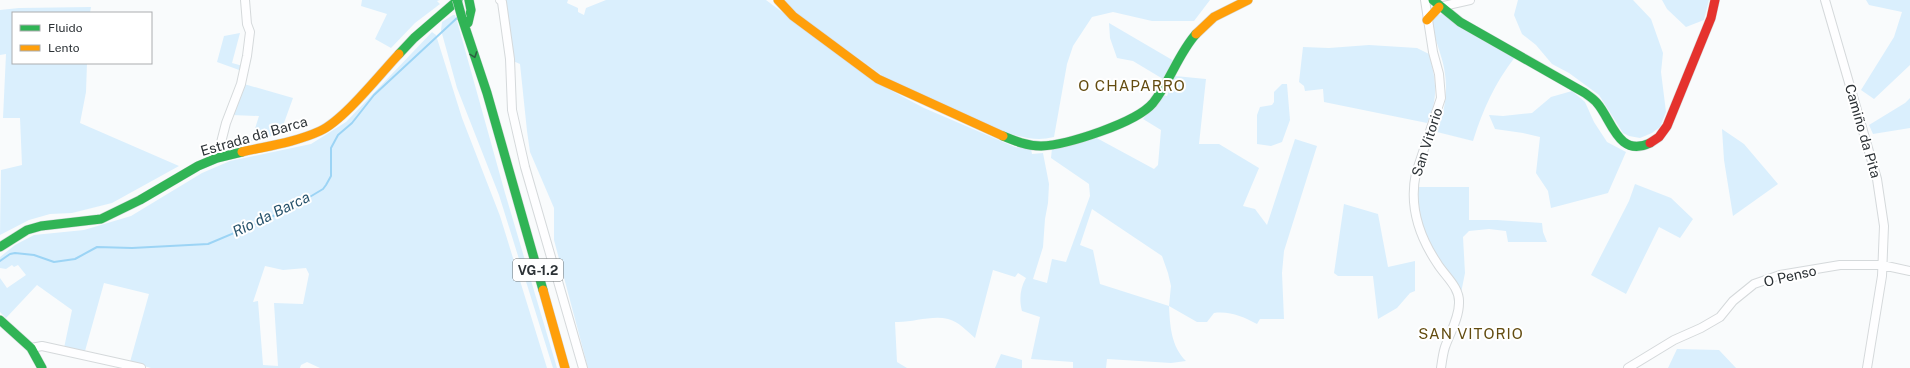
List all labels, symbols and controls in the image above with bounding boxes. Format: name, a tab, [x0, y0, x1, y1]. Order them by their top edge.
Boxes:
legend	[12, 12, 152, 64]
text: Fluido	[48, 21, 83, 35]
text: Lento	[48, 41, 80, 55]
one-way arrow	[469, 52, 478, 59]
district label: O CHAPARRO	[1078, 77, 1186, 94]
street label: Camiño da Pita	[1842, 82, 1884, 180]
street label: San Vitorio	[1408, 106, 1446, 178]
street label: Estrada da Barca	[199, 113, 309, 159]
water label: Río da Barca	[229, 188, 313, 240]
road number: VG-1.2	[513, 259, 563, 281]
street label: O Penso	[1762, 262, 1818, 290]
district label: SAN VITORIO	[1418, 325, 1524, 342]

